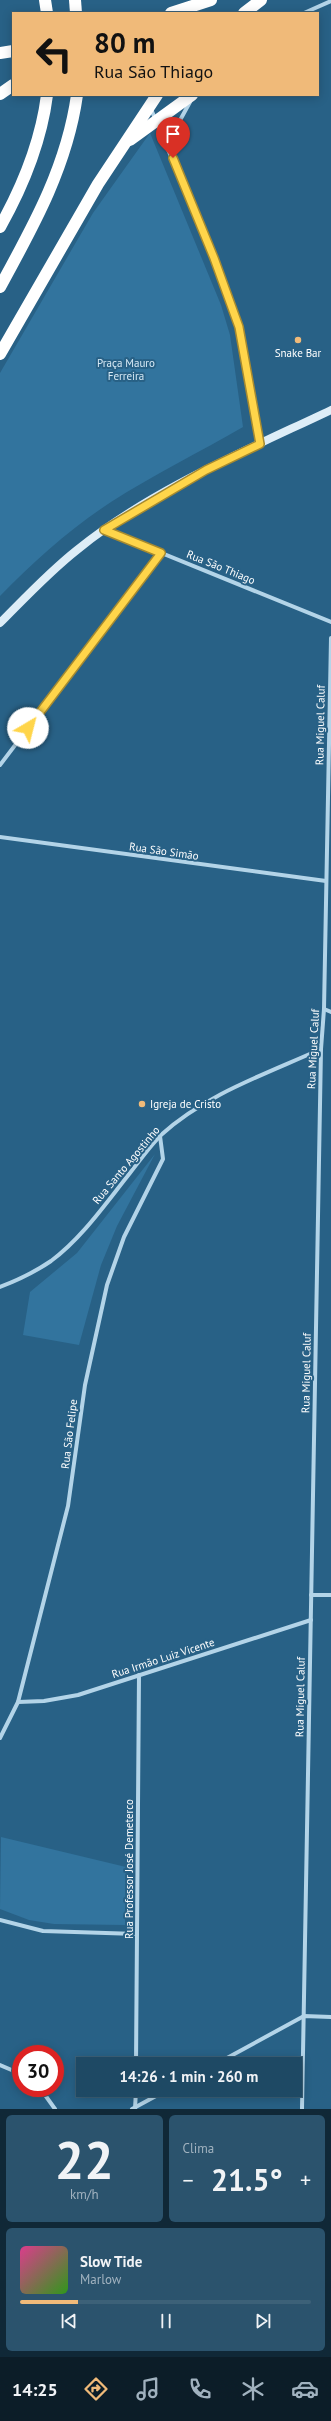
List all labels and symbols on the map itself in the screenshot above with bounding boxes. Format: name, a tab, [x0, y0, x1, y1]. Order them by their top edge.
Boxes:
pin	[156, 117, 190, 158]
marker: Snake Bar	[293, 335, 303, 345]
place label: Snake Bar	[275, 346, 322, 360]
park label: Praça Mauro Ferreira	[97, 356, 155, 383]
street label: Rua São Thiago	[185, 547, 258, 587]
street label: Rua Miguel Caluf	[312, 684, 328, 765]
position arrow	[7, 707, 49, 749]
street label: Rua São Simão	[128, 839, 200, 863]
street label: Rua Miguel Caluf	[304, 1008, 322, 1089]
place label: Igreja de Cristo	[150, 1097, 221, 1111]
marker: Igreja de Cristo	[137, 1099, 147, 1109]
street label: Rua Santo Agostinho	[89, 1123, 163, 1207]
street label: Rua Miguel Caluf	[298, 1332, 314, 1413]
street label: Rua São Felipe	[58, 1398, 80, 1470]
street label: Rua Irmão Luiz Vicente	[110, 1635, 217, 1681]
street label: Rua Miguel Caluf	[292, 1656, 308, 1737]
street label: Rua Professor José Demeterco	[122, 1799, 136, 1939]
speed limit sign: 30	[12, 2045, 64, 2097]

